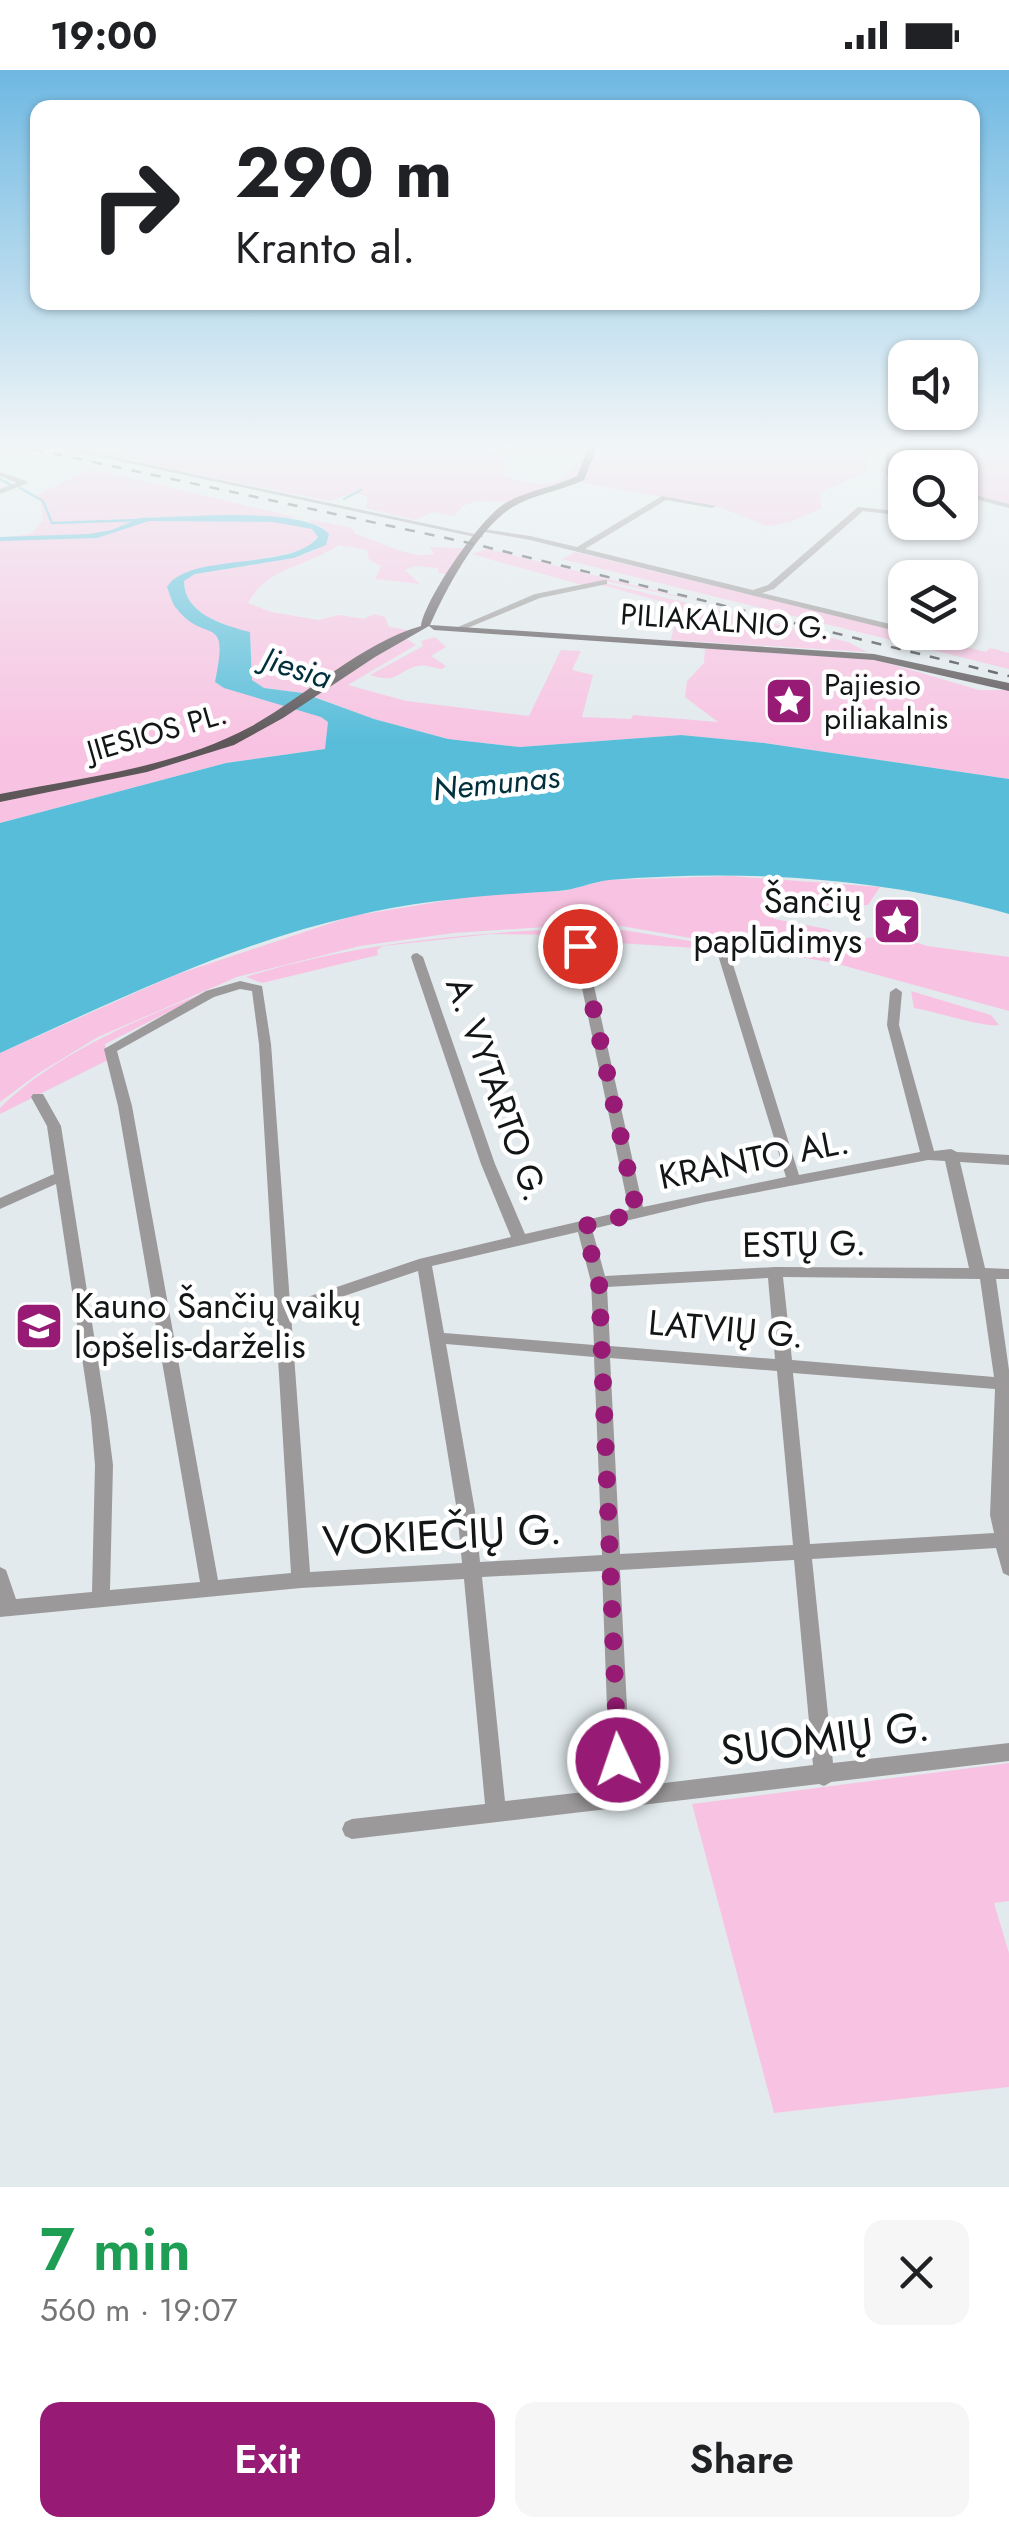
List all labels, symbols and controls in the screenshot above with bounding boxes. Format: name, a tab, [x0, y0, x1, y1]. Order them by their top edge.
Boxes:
text: 19:00	[50, 8, 157, 63]
text: 290 m	[235, 122, 453, 223]
icon: right	[70, 140, 200, 270]
text: Kranto al.	[235, 215, 416, 280]
map controls	[888, 340, 978, 650]
button: sound	[888, 340, 978, 430]
button: search	[888, 450, 978, 540]
button: layers	[888, 560, 978, 650]
street label: PILIAKALNIO G.	[619, 592, 831, 650]
water label: Jiesia	[251, 633, 338, 701]
place label: Pajiesio piliakalnis	[824, 663, 948, 740]
place icon: Pajiesio piliakalnis	[763, 675, 815, 727]
street label: JIESIOS PL.	[78, 692, 232, 774]
water label: Nemunas	[430, 753, 562, 813]
place label: Šančių paplūdimys	[693, 876, 862, 966]
place icon: Šančių paplūdimys	[871, 895, 923, 947]
pin	[538, 904, 623, 989]
icon: arrive	[553, 919, 608, 974]
street label: A. VYTARTO G.	[433, 970, 561, 1208]
street label: KRANTO AL.	[655, 1116, 853, 1202]
street label: ESTŲ G.	[742, 1218, 866, 1270]
place label: Kauno Šančių vaikų lopšelis-darželis	[74, 1281, 361, 1371]
street label: LATVIŲ G.	[646, 1297, 806, 1361]
school or university icon: Kauno Šančių vaikų lopšelis-darželis	[13, 1300, 65, 1352]
street label: VOKIEČIŲ G.	[321, 1498, 563, 1572]
street label: SUOMIŲ G.	[717, 1695, 933, 1781]
position arrow	[566, 1708, 670, 1812]
text: 7 min	[40, 2206, 191, 2293]
button: close	[864, 2220, 969, 2325]
text: 560 m · 19:07	[40, 2287, 237, 2333]
button: Exit	[40, 2402, 495, 2517]
button: Share	[515, 2402, 969, 2517]

